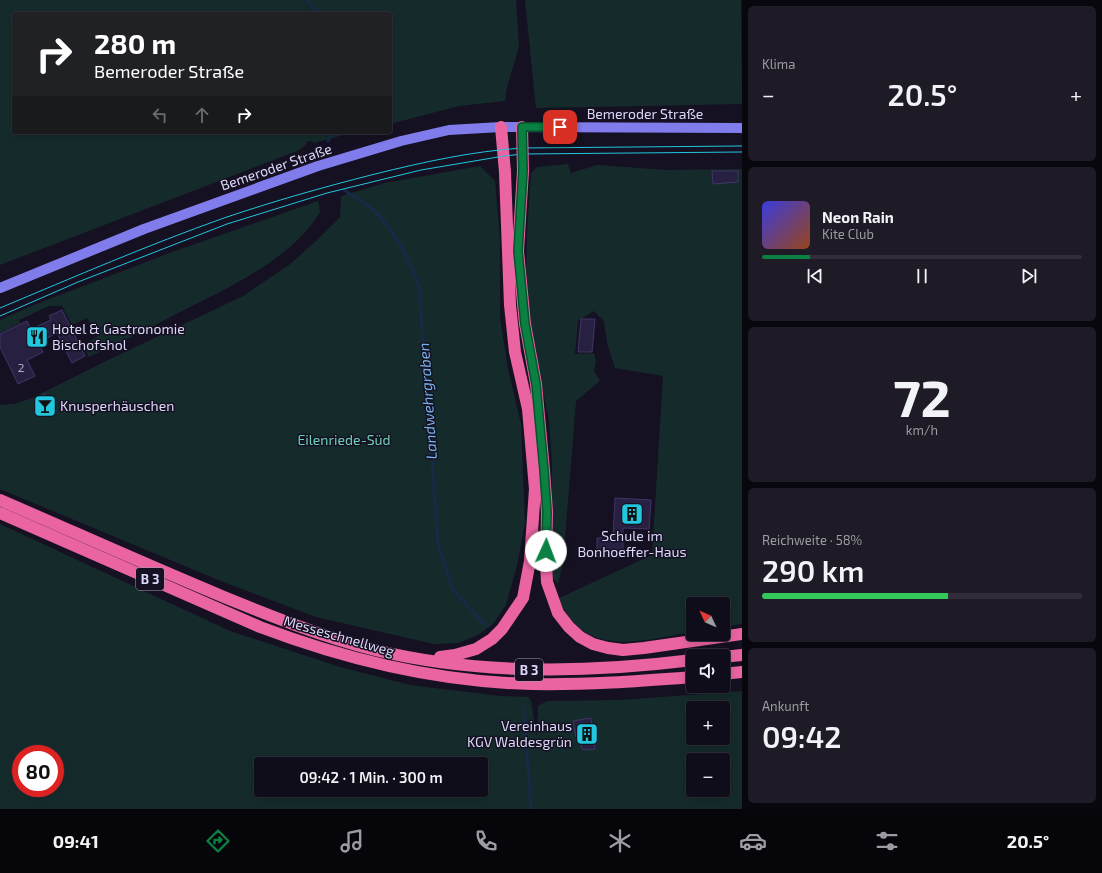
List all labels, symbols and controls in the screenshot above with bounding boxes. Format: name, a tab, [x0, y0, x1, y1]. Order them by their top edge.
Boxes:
text: 280 m	[94, 26, 176, 60]
icon: right	[28, 28, 80, 80]
text: Klima	[762, 56, 795, 72]
text: Bemeroder Straße	[94, 60, 244, 82]
text: 20.5°	[887, 76, 957, 112]
text: −	[762, 81, 775, 107]
text: +	[1070, 81, 1082, 107]
icon: left	[149, 104, 171, 126]
icon: ahead	[191, 104, 213, 126]
icon: right	[233, 104, 255, 126]
street label: Bemeroder Straße	[587, 105, 703, 122]
pin	[543, 110, 577, 144]
icon: arrive	[549, 116, 571, 138]
street label: Bemeroder Straße	[218, 139, 334, 194]
text: Neon Rain	[822, 208, 894, 226]
text: Kite Club	[822, 226, 874, 242]
icon: previous	[804, 265, 826, 287]
icon: pause	[911, 265, 933, 287]
icon: next	[1018, 265, 1040, 287]
place label: Hotel & Gastronomie Bischofshol	[52, 320, 185, 353]
restaurant icon: Hotel & Gastronomie Bischofshol	[24, 324, 50, 350]
water label: Landwehrgraben	[414, 342, 440, 460]
house number: 2	[18, 360, 25, 374]
text: 72	[893, 365, 951, 427]
bar icon: Knusperhäuschen	[32, 393, 58, 419]
place label: Knusperhäuschen	[60, 397, 174, 414]
text: km/h	[906, 422, 938, 438]
park label: Eilenriede-Süd	[297, 431, 391, 448]
building icon: Schule im Bonhoeffer-Haus	[619, 501, 645, 527]
place label: Schule im Bonhoeffer-Haus	[577, 527, 687, 560]
position arrow	[525, 530, 567, 572]
text: Reichweite · 58%	[762, 532, 862, 548]
text: 290 km	[762, 552, 864, 588]
road number: B 3	[136, 568, 164, 590]
north arrow	[686, 597, 730, 641]
map controls	[686, 597, 730, 797]
street label: Messeschnellweg	[282, 612, 397, 659]
button: sound	[686, 649, 730, 693]
road number: B 3	[515, 659, 543, 681]
text: Ankunft	[762, 698, 809, 714]
button: +	[686, 701, 730, 745]
place label: Vereinhaus KGV Waldesgrün	[467, 717, 572, 750]
text: 09:42	[762, 718, 842, 754]
building icon: Vereinhaus KGV Waldesgrün	[574, 721, 600, 747]
speed limit sign: 80	[12, 745, 64, 797]
button: −	[686, 753, 730, 797]
text: 09:42 · 1 Min. · 300 m	[299, 768, 443, 786]
icon: directions	[204, 827, 232, 855]
icon: music	[338, 827, 366, 855]
icon: phone	[472, 827, 500, 855]
icon: climate	[606, 827, 634, 855]
icon: car	[739, 827, 767, 855]
icon: filters	[873, 827, 901, 855]
text: 09:41	[53, 830, 99, 852]
text: 20.5°	[1007, 830, 1049, 852]

